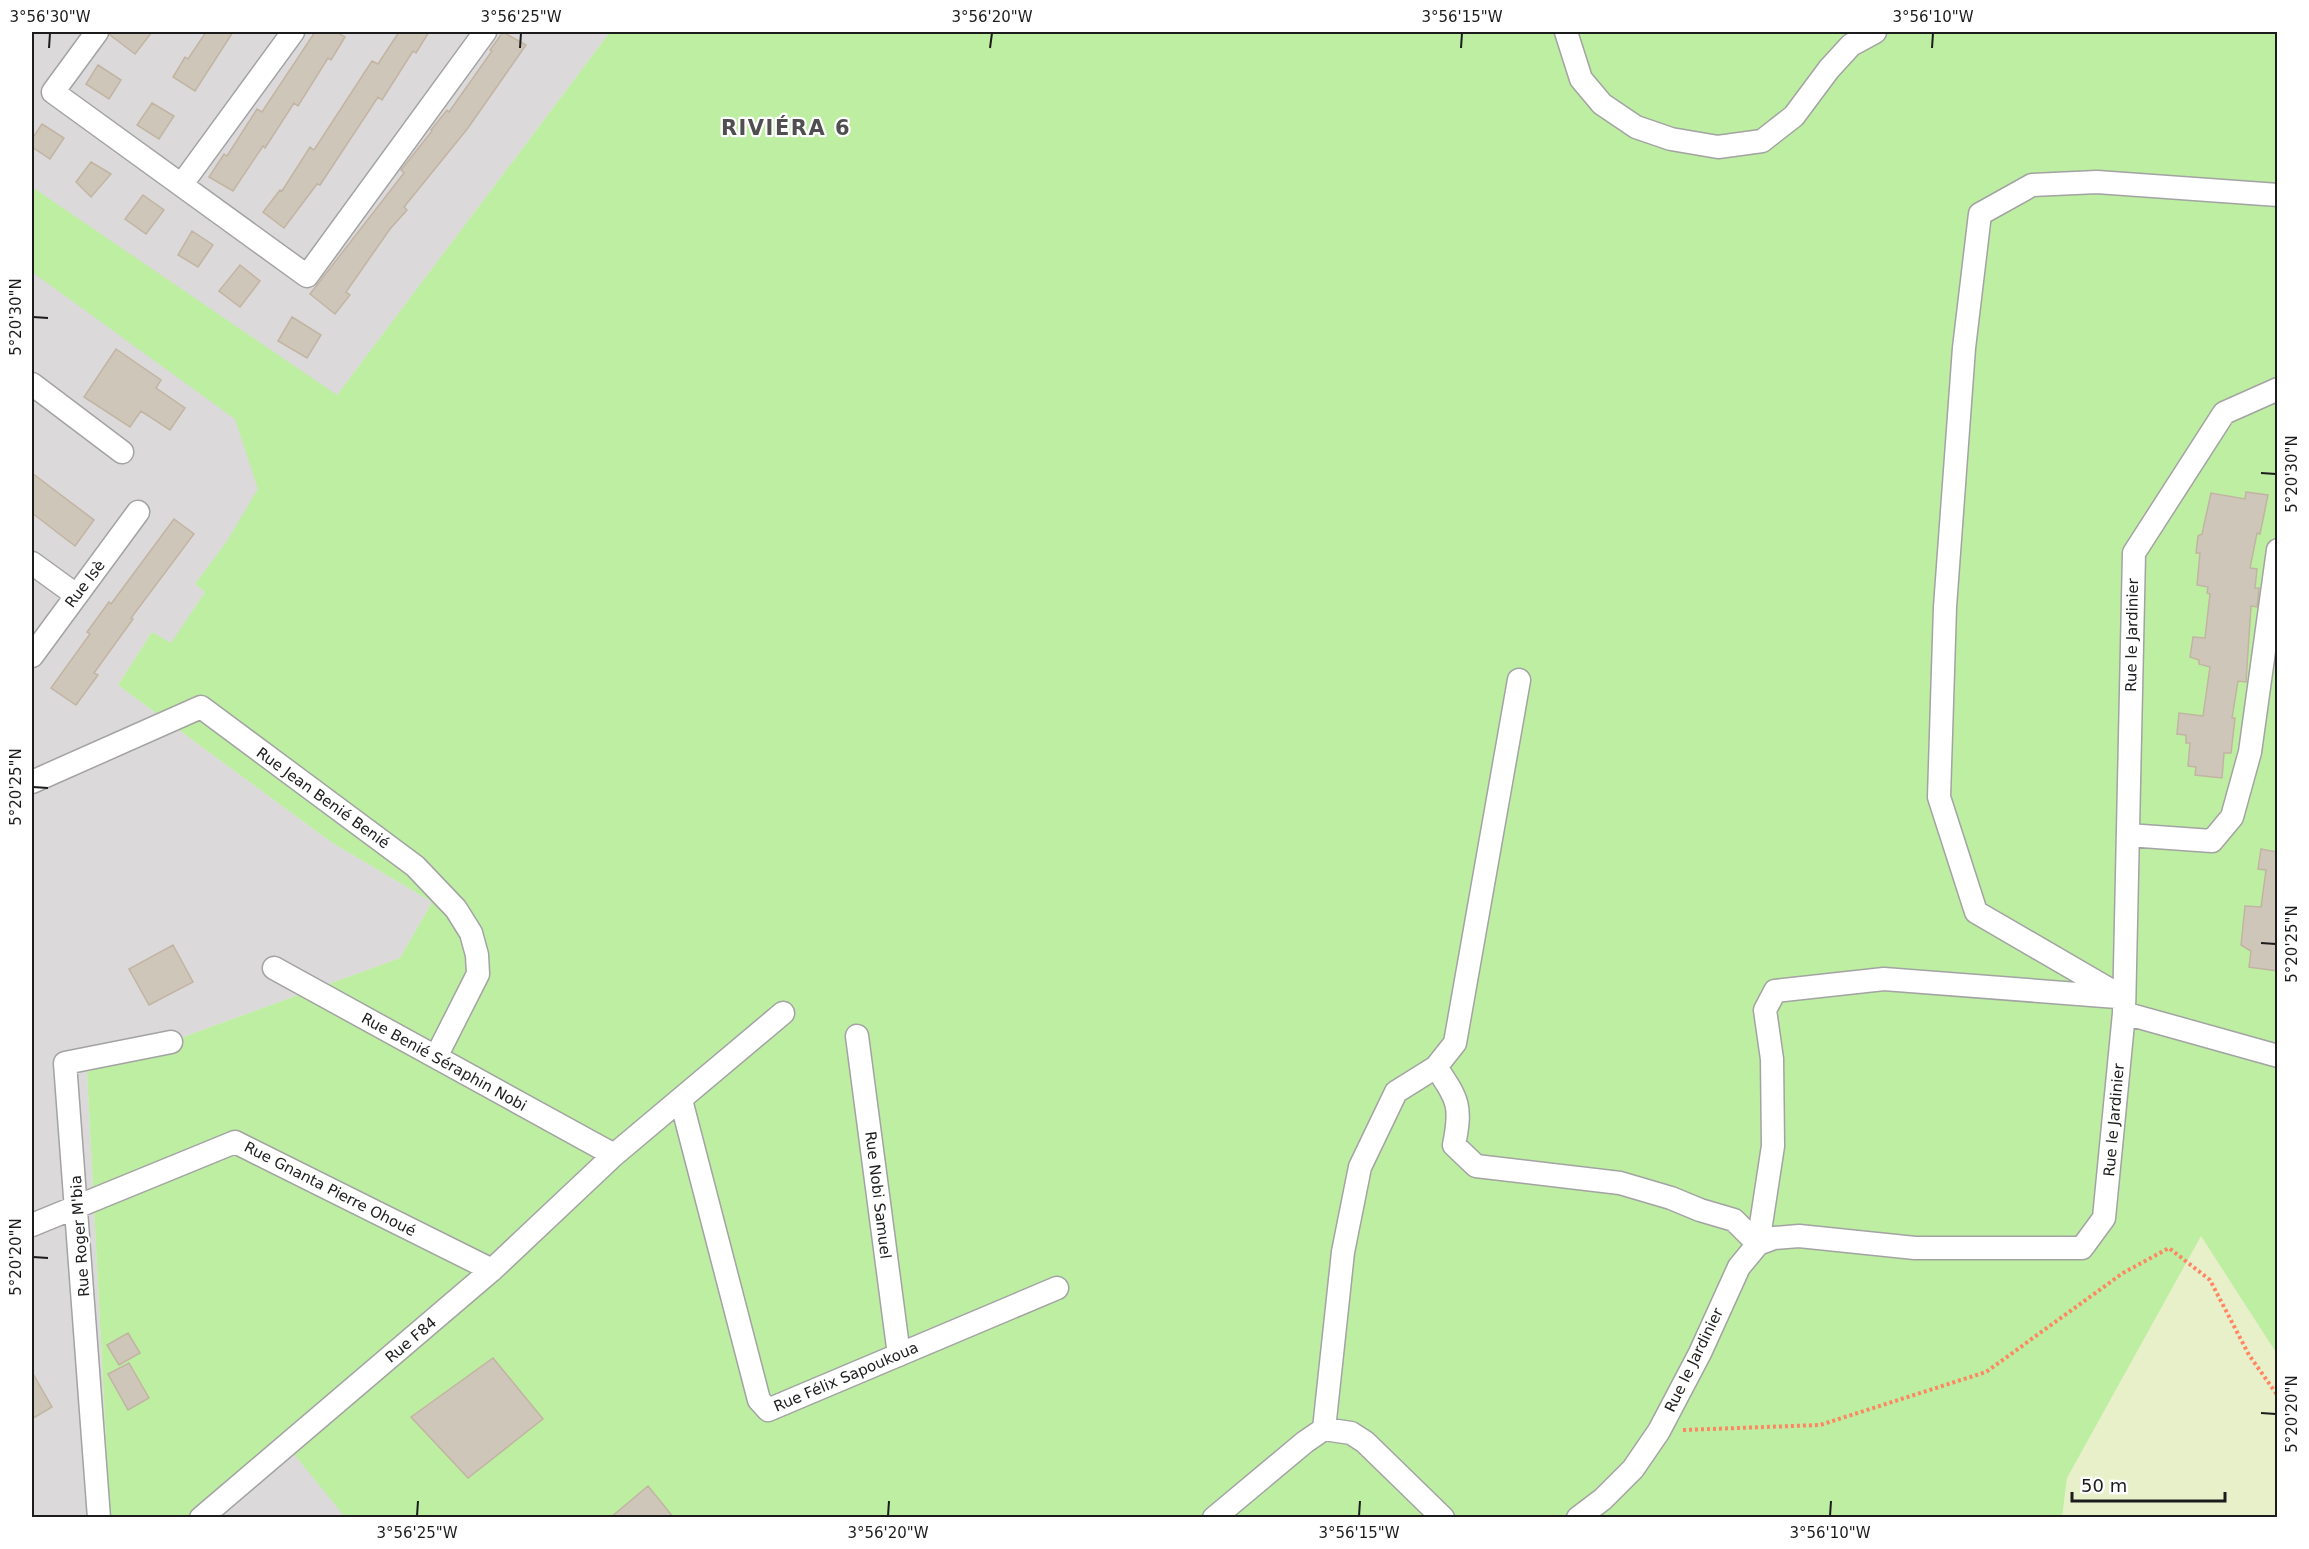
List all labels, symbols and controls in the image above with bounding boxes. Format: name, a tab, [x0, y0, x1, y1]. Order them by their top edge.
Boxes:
text: 3°56'30"W	[9, 8, 91, 26]
text: 3°56'25"W	[480, 8, 562, 26]
text: 3°56'20"W	[951, 8, 1033, 26]
text: 3°56'15"W	[1421, 8, 1503, 26]
text: 3°56'10"W	[1892, 8, 1974, 26]
district label: RIVIÉRA 6	[721, 115, 851, 140]
text: 5°20'30"N	[7, 278, 25, 356]
text: 5°20'30"N	[2283, 435, 2301, 513]
street label: Rue Isè	[61, 557, 109, 611]
street label: Rue le Jardinier	[2122, 577, 2142, 692]
street label: Rue Jean Benié Benié	[253, 744, 393, 852]
text: 5°20'25"N	[7, 748, 25, 826]
text: 5°20'25"N	[2283, 905, 2301, 983]
street label: Rue Benié Séraphin Nobi	[358, 1009, 530, 1115]
street label: Rue le Jardinier	[2100, 1062, 2128, 1177]
street label: Rue Nobi Samuel	[861, 1130, 895, 1260]
street label: Rue Gnanta Pierre Ohoué	[241, 1138, 419, 1240]
street label: Rue Roger M'bia	[67, 1175, 93, 1297]
text: 5°20'20"N	[7, 1218, 25, 1296]
street label: Rue le Jardinier	[1661, 1304, 1727, 1415]
street label: Rue F84	[382, 1314, 440, 1366]
street label: Rue Félix Sapoukoua	[771, 1338, 921, 1416]
text: 5°20'20"N	[2283, 1375, 2301, 1453]
scale bar	[2072, 1465, 2225, 1503]
text: 50 m	[2081, 1475, 2127, 1496]
text: 3°56'25"W	[376, 1524, 458, 1542]
text: 3°56'20"W	[847, 1524, 929, 1542]
text: 3°56'15"W	[1318, 1524, 1400, 1542]
text: 3°56'10"W	[1789, 1524, 1871, 1542]

